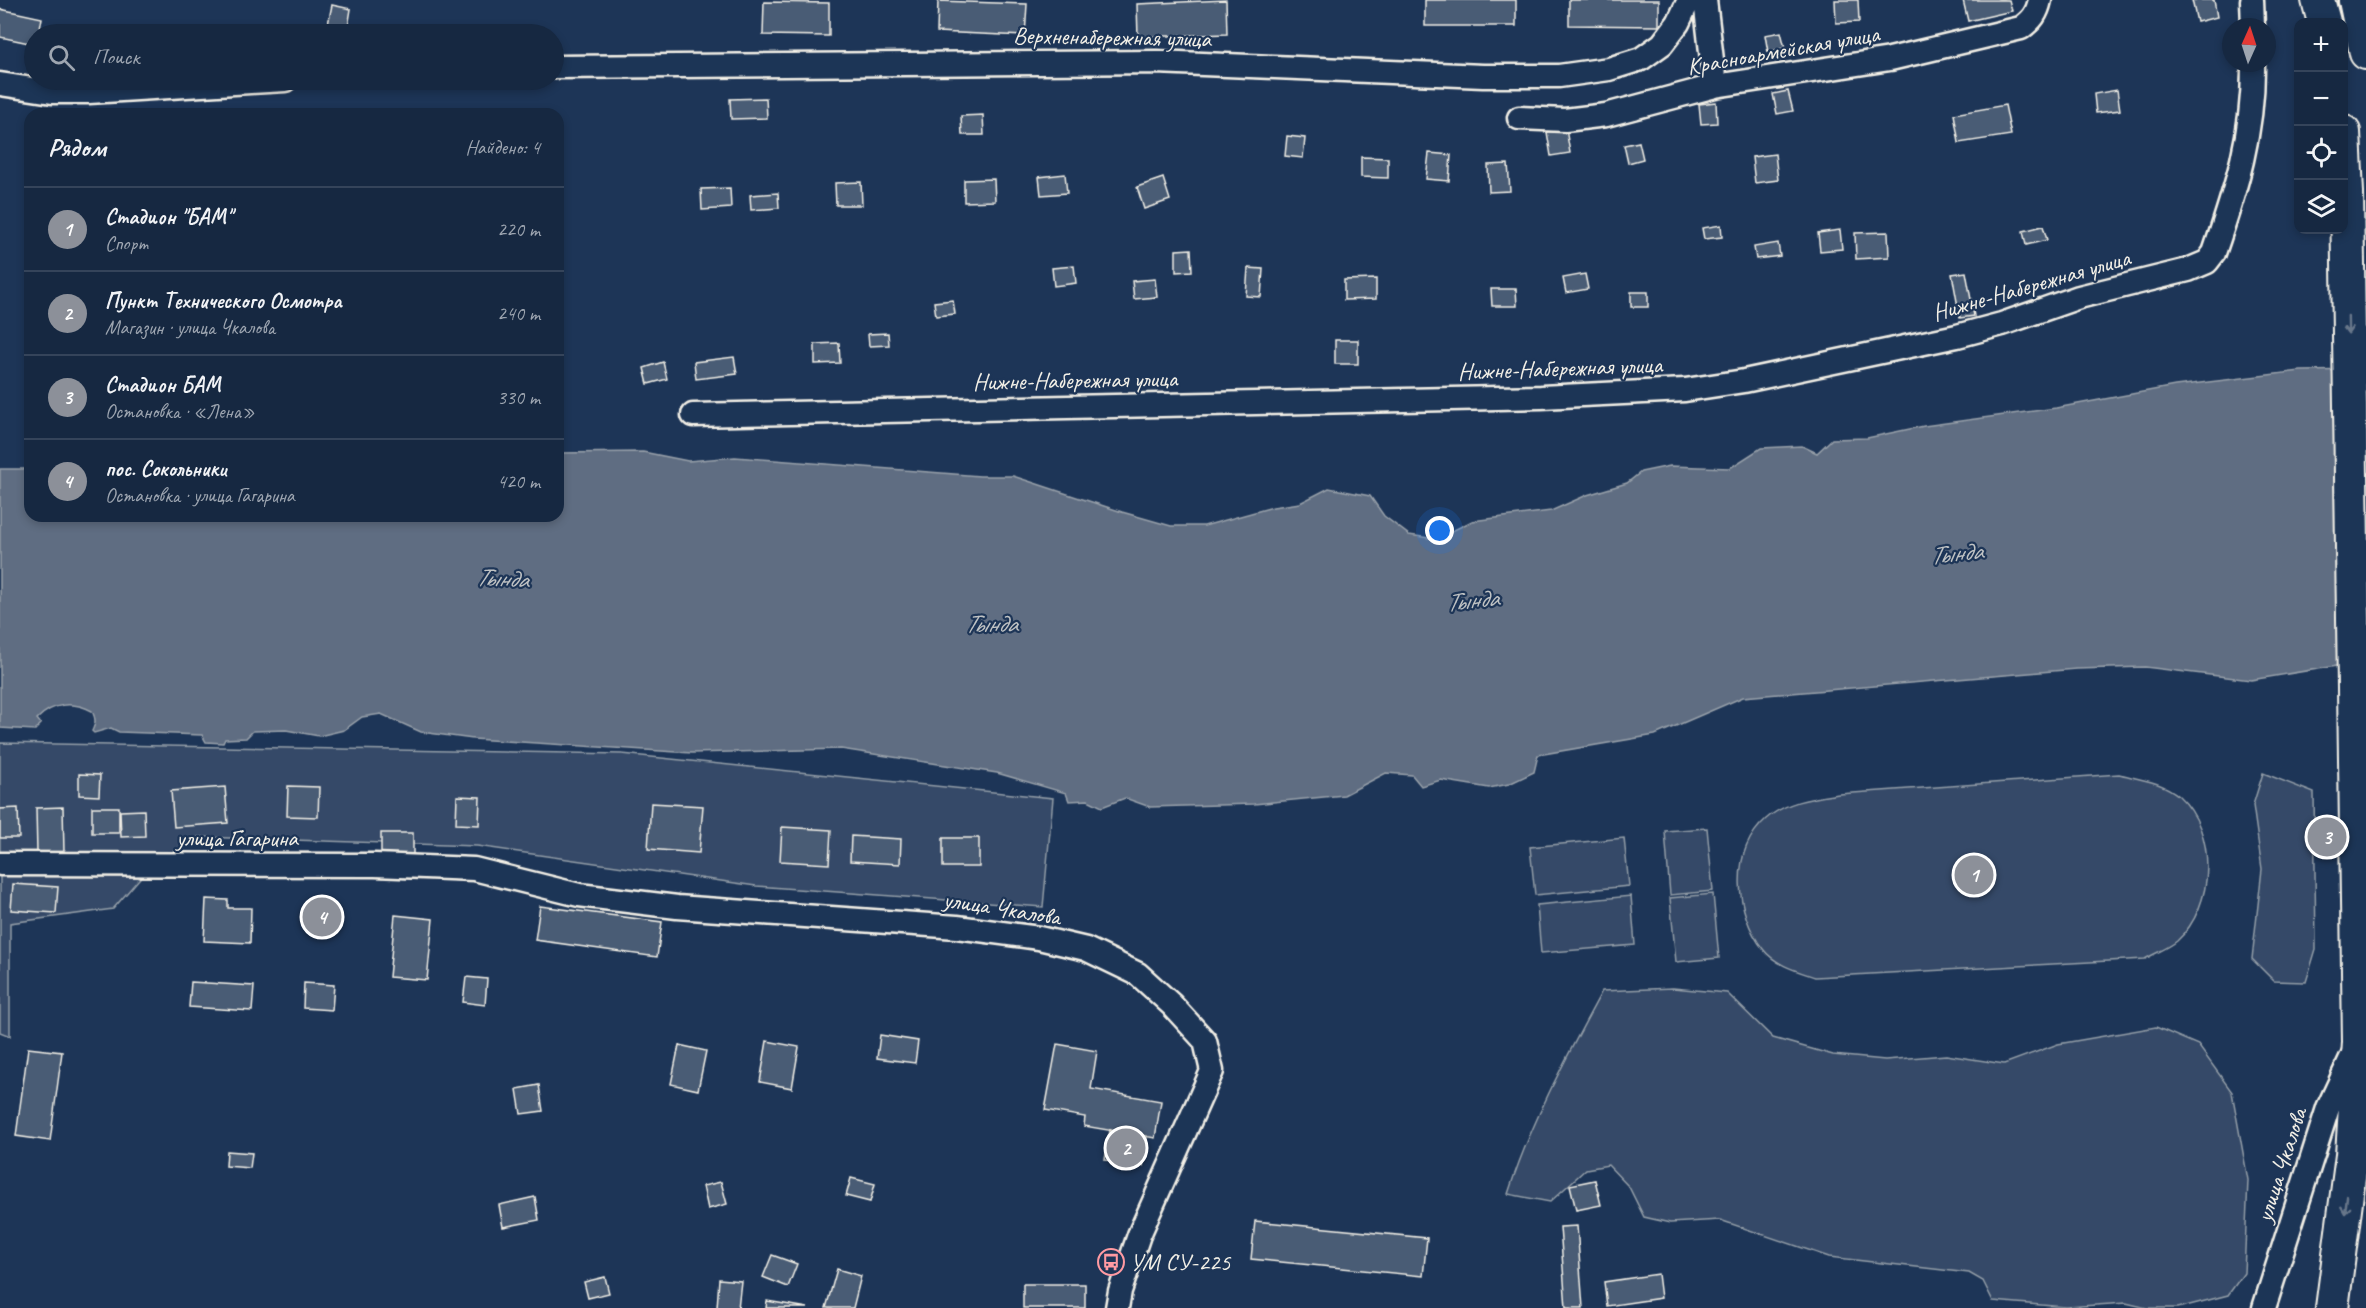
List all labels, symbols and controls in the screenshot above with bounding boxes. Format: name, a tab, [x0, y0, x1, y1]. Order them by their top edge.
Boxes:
street label: Красноармейская улица	[1685, 18, 1883, 82]
north arrow	[2222, 18, 2276, 72]
map controls	[2294, 18, 2348, 234]
button: +	[2294, 18, 2348, 72]
street label: Верхненабережная улица	[1013, 20, 1213, 54]
search box	[24, 24, 564, 90]
icon: search	[45, 41, 78, 74]
text: Поиск	[93, 43, 139, 71]
button: −	[2294, 72, 2348, 126]
button: locate	[2294, 126, 2348, 180]
text: Рядом	[48, 131, 106, 164]
text: Найдено: 4	[465, 135, 540, 160]
button: layers	[2294, 180, 2348, 234]
text: Стадион "БАМ"	[105, 203, 232, 231]
text: 1	[63, 217, 72, 242]
text: 220 m	[497, 217, 540, 242]
text: Спорт	[105, 231, 148, 256]
street label: Нижне-Набережная улица	[1929, 242, 2135, 328]
text: Пункт Технического Осмотра	[105, 287, 342, 315]
text: 2	[63, 301, 72, 326]
text: 240 m	[497, 301, 540, 326]
text: Магазин · улица Чкалова	[105, 315, 275, 340]
one-way arrow	[2342, 315, 2354, 335]
street label: Нижне-Набережная улица	[1457, 349, 1664, 387]
street label: Нижне-Набережная улица	[972, 363, 1179, 397]
text: Стадион БАМ	[105, 371, 221, 399]
text: 3	[63, 385, 72, 410]
text: 330 m	[497, 385, 540, 410]
text: Остановка · «Лена»	[105, 399, 255, 424]
text: пос. Сокольники	[105, 455, 226, 483]
text: 4	[63, 469, 72, 494]
text: 420 m	[497, 469, 540, 494]
text: Остановка · улица Гагарина	[105, 483, 295, 508]
your location	[1425, 516, 1454, 545]
water label: Тында	[1928, 534, 1987, 572]
water label: Тында	[475, 560, 532, 596]
water label: Тында	[1444, 581, 1503, 619]
water label: Тында	[965, 607, 1020, 640]
pin: 3	[2308, 814, 2346, 860]
street label: улица Гагарина	[174, 823, 299, 853]
pin: 1	[1954, 852, 1994, 898]
street label: улица Чкалова	[939, 884, 1065, 932]
pin: 4	[302, 894, 342, 940]
street label: улица Чкалова	[2248, 1102, 2314, 1228]
pin: 2	[1106, 1126, 1146, 1170]
one-way arrow	[2340, 1195, 2351, 1215]
bus stop icon: УМ СУ-225	[1096, 1247, 1126, 1277]
place label: УМ СУ-225	[1130, 1247, 1232, 1277]

